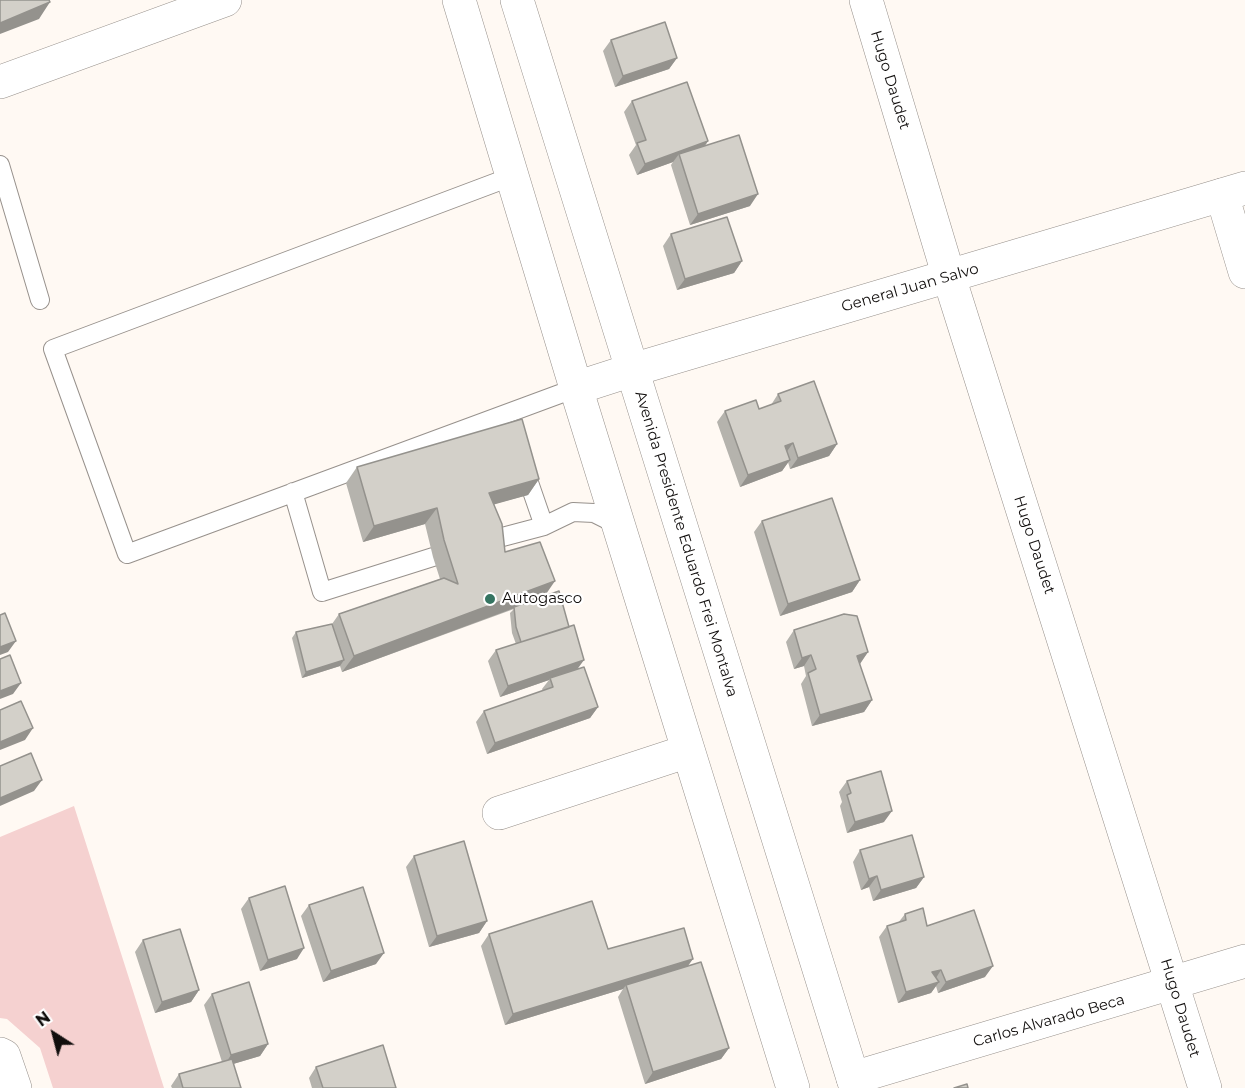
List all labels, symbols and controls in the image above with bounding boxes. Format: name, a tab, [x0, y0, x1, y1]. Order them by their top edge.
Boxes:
street label: Hugo Daudet	[866, 28, 914, 132]
street label: General Juan Salvo	[839, 260, 981, 316]
street label: Avenida Presidente Eduardo Frei Montalva	[631, 389, 741, 699]
street label: Hugo Daudet	[1010, 493, 1058, 597]
place label: Autogasco	[502, 590, 582, 608]
marker: Autogasco	[483, 592, 497, 606]
street label: Hugo Daudet	[1156, 956, 1204, 1060]
street label: Carlos Alvarado Beca	[971, 991, 1127, 1051]
north arrow	[24, 1004, 84, 1064]
text: N	[32, 1008, 54, 1031]

